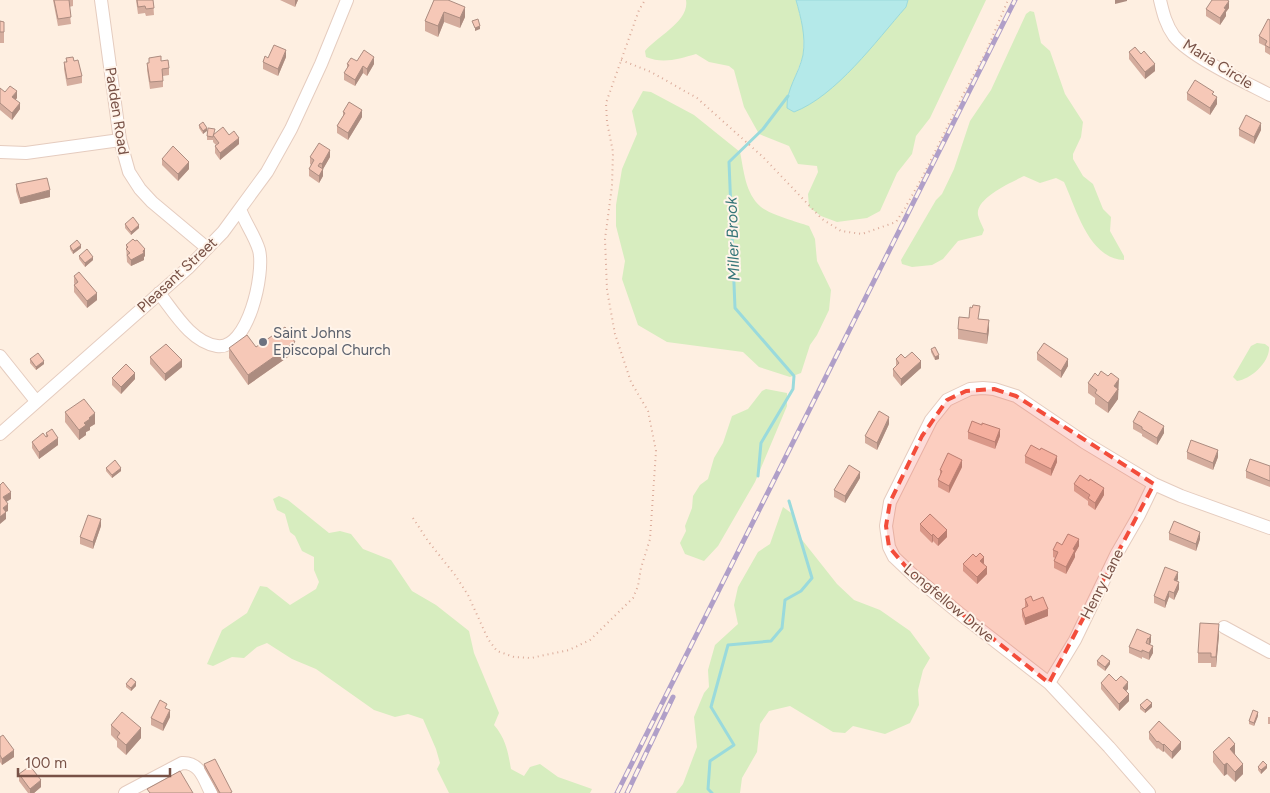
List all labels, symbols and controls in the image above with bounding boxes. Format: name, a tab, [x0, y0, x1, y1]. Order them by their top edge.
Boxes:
street label: Maria Circle	[1180, 35, 1256, 93]
street label: Padden Road	[101, 66, 133, 156]
water label: Miller Brook	[721, 195, 743, 281]
street label: Pleasant Street	[133, 233, 221, 316]
place label: Saint Johns Episcopal Church	[273, 324, 391, 359]
marker: Saint Johns Episcopal Church	[257, 336, 269, 348]
street label: Henry Lane	[1077, 546, 1127, 622]
street label: Longfellow Drive	[900, 560, 998, 646]
scale bar	[18, 746, 170, 778]
text: 100 m	[25, 754, 67, 772]

